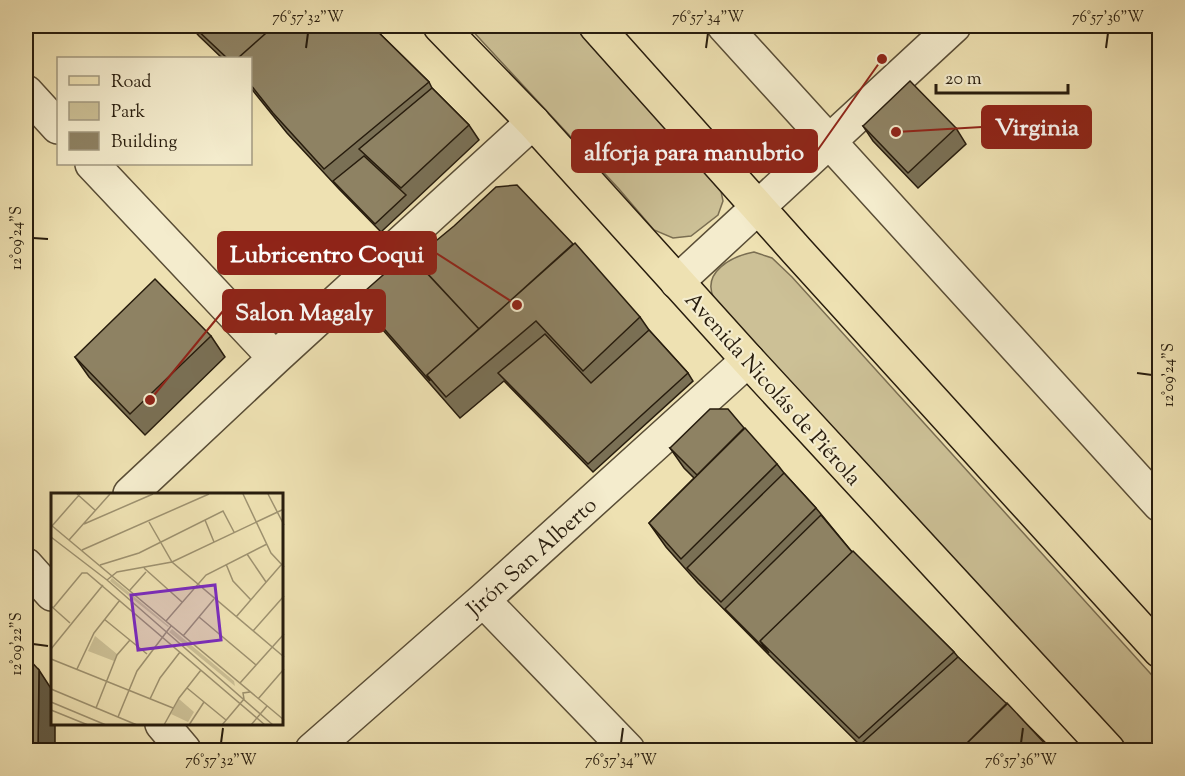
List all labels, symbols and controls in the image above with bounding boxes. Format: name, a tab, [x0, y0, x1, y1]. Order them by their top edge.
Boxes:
text: 76°57'32"W	[272, 8, 344, 29]
text: 76°57'34"W	[672, 8, 744, 29]
text: 76°57'36"W	[1072, 8, 1144, 29]
legend	[57, 57, 252, 165]
scale bar	[936, 57, 1068, 95]
text: 20 m	[945, 67, 982, 93]
text: Road	[111, 70, 151, 96]
text: Park	[111, 100, 146, 126]
callout: Virginia	[982, 106, 1091, 148]
text: Virginia	[995, 112, 1080, 146]
text: Building	[111, 130, 177, 156]
callout: alforja para manubrio	[572, 130, 817, 172]
text: alforja para manubrio	[584, 137, 804, 171]
text: 12°09'24"S	[7, 206, 28, 270]
callout: Lubricentro Coqui	[218, 232, 436, 274]
text: Lubricentro Coqui	[230, 239, 424, 273]
street label: Avenida Nicolás de Piérola	[676, 286, 868, 494]
callout: Salon Magaly	[223, 290, 385, 332]
text: Salon Magaly	[235, 297, 373, 331]
text: 12°09'24"S	[1159, 343, 1180, 407]
street label: Jirón San Alberto	[460, 491, 605, 626]
inset map	[51, 493, 284, 725]
text: 12°09'22"S	[7, 612, 28, 676]
text: 76°57'32"W	[185, 751, 257, 772]
text: 76°57'34"W	[585, 751, 657, 772]
text: 76°57'36"W	[985, 751, 1057, 772]

